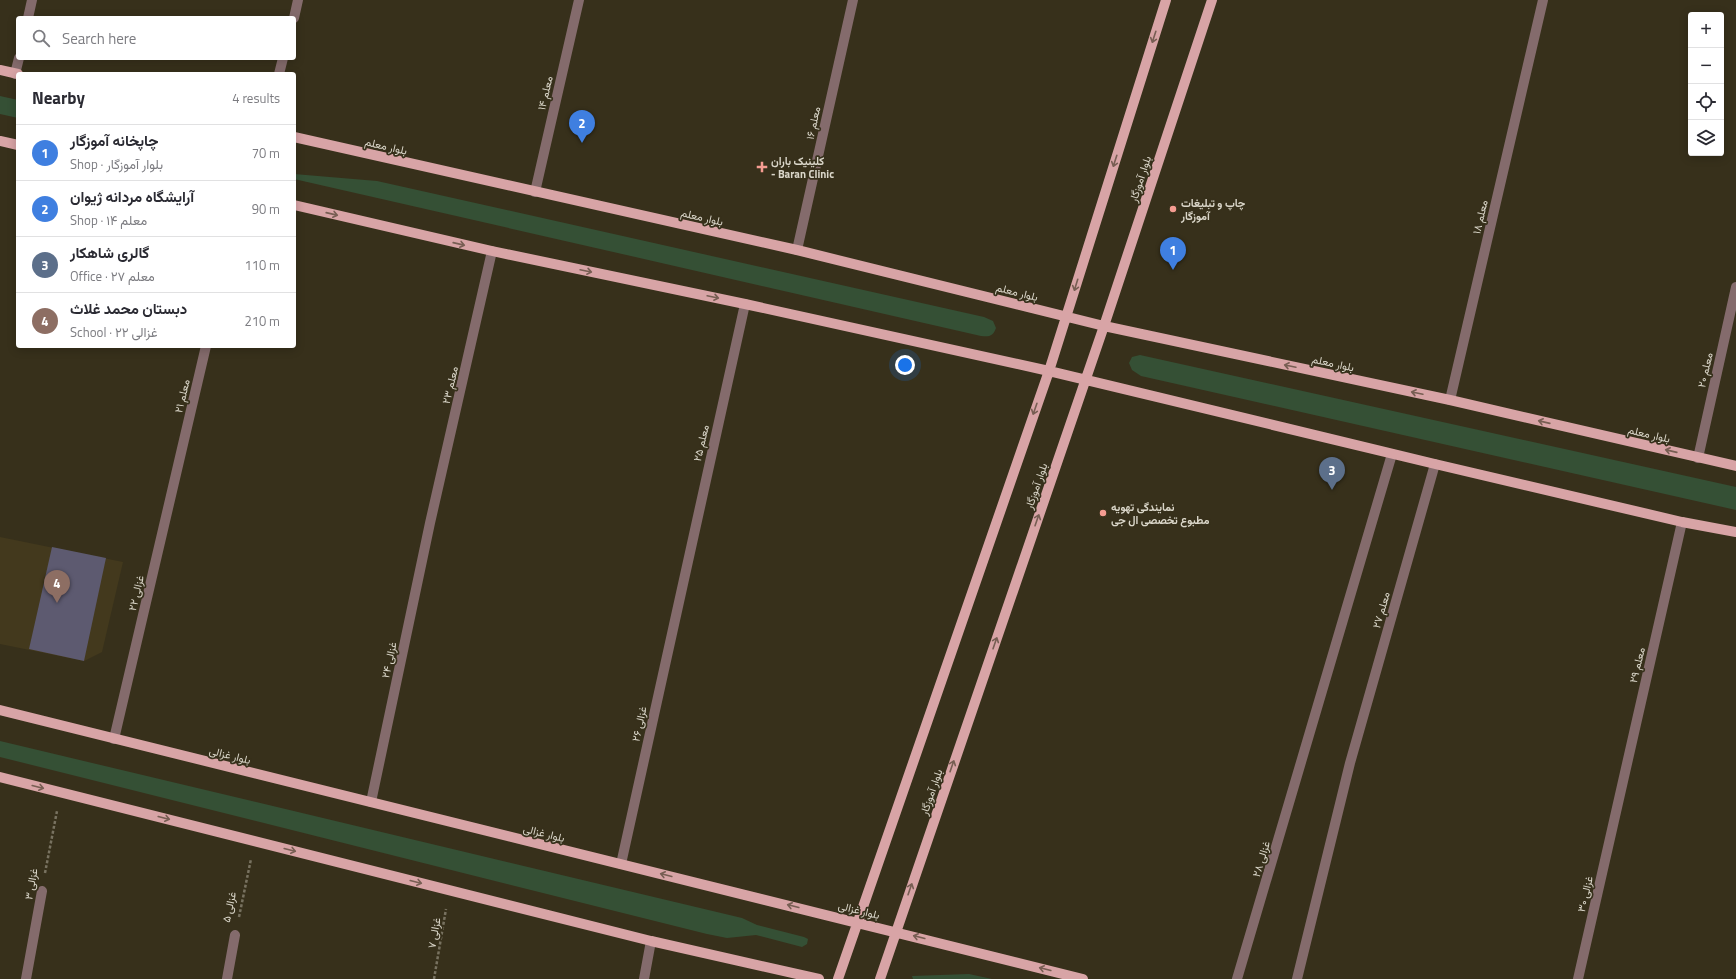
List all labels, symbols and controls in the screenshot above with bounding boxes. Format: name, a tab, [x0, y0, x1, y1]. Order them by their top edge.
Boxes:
map controls	[1688, 12, 1724, 156]
button: +	[1688, 12, 1724, 48]
search box	[16, 16, 296, 60]
icon: search	[30, 27, 52, 49]
text: Search here	[62, 27, 136, 50]
one-way arrow	[1150, 31, 1157, 44]
button: −	[1688, 48, 1724, 84]
street label: معلم ۱۴	[533, 74, 557, 112]
button: locate	[1688, 84, 1724, 120]
text: Nearby	[32, 85, 85, 111]
text: 4 results	[232, 88, 280, 108]
street label: معلم ۱۶	[802, 105, 824, 141]
pin: 2	[569, 110, 595, 143]
button: layers	[1688, 120, 1724, 156]
text: چاپخانه آموزگار	[70, 129, 158, 152]
street label: بلوار معلم	[363, 133, 409, 159]
text: 1	[41, 143, 49, 163]
text: 70 m	[252, 143, 280, 163]
place label: کلینیک باران - Baran Clinic	[771, 153, 834, 182]
text: Shop · بلوار آموزگار	[70, 154, 163, 174]
one-way arrow	[1111, 154, 1118, 167]
street label: بلوار آموزگار	[1125, 154, 1155, 205]
marker: کلینیک باران - Baran Clinic	[756, 161, 768, 173]
text: آرایشگاه مردانه ژیوان	[70, 185, 194, 208]
place label: چاپ و تبلیغات آموزگار	[1180, 195, 1246, 224]
street label: معلم ۱۸	[1468, 198, 1492, 236]
text: 2	[41, 199, 49, 219]
text: 90 m	[252, 199, 280, 219]
street label: بلوار معلم	[679, 204, 725, 230]
marker: چاپ و تبلیغات آموزگار	[1168, 204, 1178, 214]
text: Shop · معلم ۱۴	[70, 210, 147, 230]
one-way arrow	[325, 211, 338, 219]
pin: 1	[1160, 237, 1186, 270]
one-way arrow	[452, 240, 465, 248]
text: گالری شاهکار	[70, 241, 149, 264]
text: 3	[41, 255, 49, 275]
text: 110 m	[244, 255, 280, 275]
text: Office · معلم ۲۷	[70, 266, 155, 286]
one-way arrow	[579, 267, 592, 275]
one-way arrow	[1072, 278, 1079, 291]
street label: بلوار معلم	[994, 279, 1040, 305]
one-way arrow	[706, 294, 719, 302]
text: دبستان محمد غلاث	[70, 297, 187, 320]
text: 4	[41, 311, 49, 331]
text: 210 m	[244, 311, 280, 331]
text: School · غزالی ۲۲	[70, 322, 158, 342]
street label: بلوار معلم	[1310, 351, 1356, 375]
street label: معلم ۲۰	[1693, 351, 1717, 389]
your location	[895, 355, 915, 375]
one-way arrow	[1284, 362, 1297, 370]
street label: معلم ۲۳	[438, 365, 462, 405]
street label: معلم ۲۱	[170, 378, 194, 414]
one-way arrow	[1411, 389, 1424, 397]
one-way arrow	[1031, 402, 1039, 414]
one-way arrow	[1538, 417, 1551, 425]
street label: بلوار معلم	[1626, 421, 1672, 447]
street label: معلم ۲۵	[689, 423, 713, 463]
one-way arrow	[1664, 447, 1677, 455]
pin: 3	[1319, 457, 1345, 490]
street label: بلوار آموزگار	[1020, 461, 1051, 512]
place label: نمایندگی تهویه مطبوع تخصصی ال جی	[1111, 499, 1209, 528]
marker: نمایندگی تهویه مطبوع تخصصی ال جی	[1098, 508, 1108, 518]
one-way arrow	[1034, 514, 1041, 527]
pin: 4	[44, 570, 70, 603]
street label: غزالی ۲۲	[124, 573, 148, 612]
street label: معلم ۲۷	[1368, 590, 1394, 630]
one-way arrow	[991, 638, 999, 650]
street label: غزالی ۲۴	[377, 640, 401, 680]
street label: معلم ۲۹	[1625, 645, 1649, 684]
street label: غزالی ۲۶	[627, 705, 651, 743]
street label: بلوار غزالی	[207, 742, 253, 768]
one-way arrow	[949, 760, 957, 772]
street label: بلوار آموزگار	[915, 767, 946, 818]
one-way arrow	[31, 784, 44, 791]
one-way arrow	[157, 815, 170, 823]
street label: بلوار غزالی	[521, 820, 567, 846]
street label: غزالی ۲۸	[1248, 839, 1274, 879]
one-way arrow	[283, 847, 296, 854]
street label: غزالی ۳	[20, 867, 42, 901]
one-way arrow	[660, 871, 673, 878]
street label: غزالی ۳۰	[1573, 874, 1597, 914]
one-way arrow	[409, 878, 422, 886]
one-way arrow	[907, 883, 914, 896]
street label: غزالی ۵	[218, 890, 240, 924]
street label: بلوار غزالی	[836, 897, 882, 923]
one-way arrow	[786, 902, 799, 909]
street label: غزالی ۷	[423, 916, 445, 950]
one-way arrow	[913, 933, 926, 940]
one-way arrow	[1039, 965, 1052, 973]

